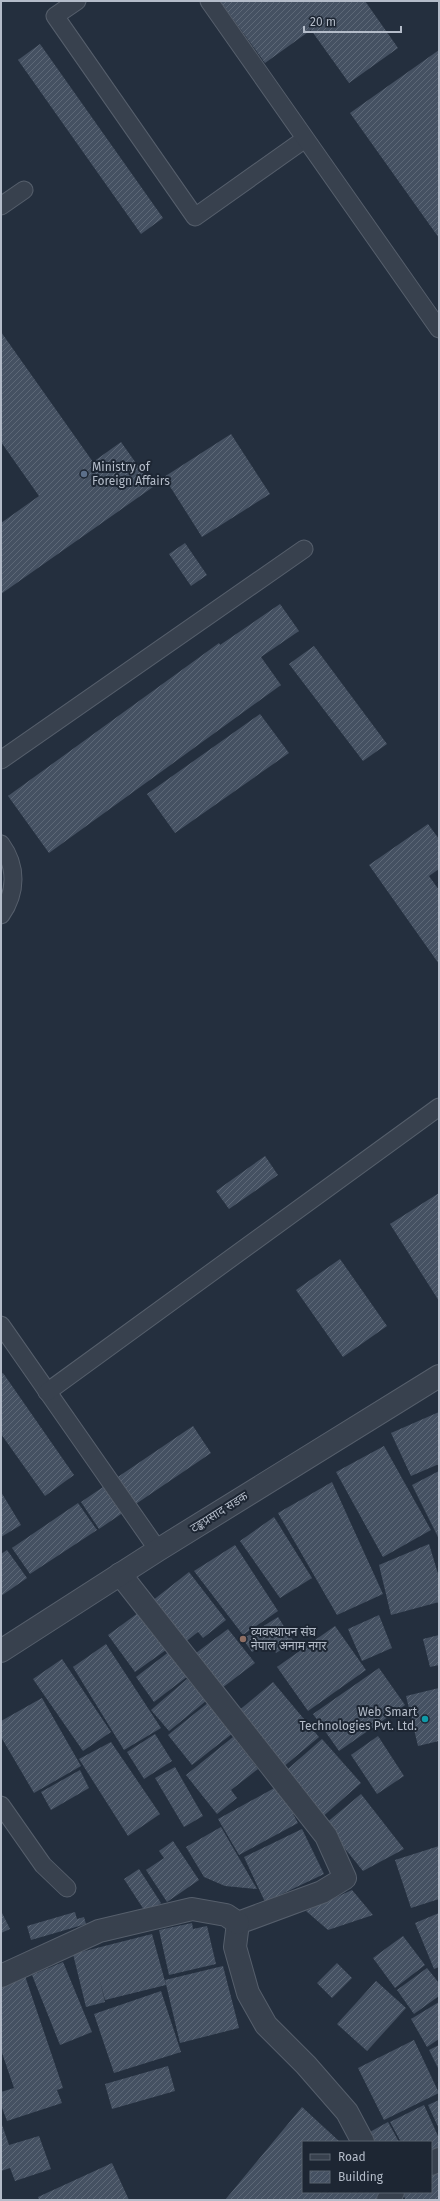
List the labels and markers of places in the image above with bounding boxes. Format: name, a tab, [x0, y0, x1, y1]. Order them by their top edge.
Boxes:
place label: Ministry of Foreign Affairs	[92, 460, 170, 488]
marker: Ministry of Foreign Affairs	[79, 469, 89, 479]
place label: व्यवस्थापन संघ नेपाल अनाम नगर	[251, 1625, 328, 1653]
marker: व्यवस्थापन संघ नेपाल अनाम नगर	[238, 1634, 248, 1644]
place label: Web Smart Technologies Pvt. Ltd.	[300, 1705, 418, 1733]
marker: Web Smart Technologies Pvt. Ltd.	[420, 1714, 430, 1724]

